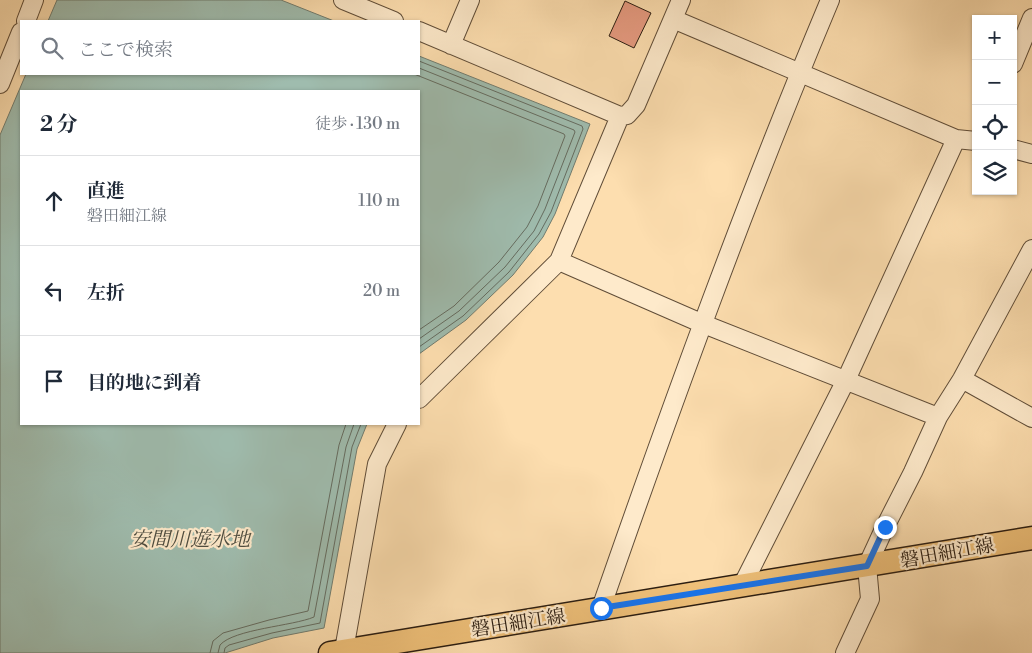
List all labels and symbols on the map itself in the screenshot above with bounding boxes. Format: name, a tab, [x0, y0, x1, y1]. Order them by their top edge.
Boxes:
route end	[874, 516, 897, 539]
water label: 安間川遊水地	[130, 528, 252, 553]
street label: 磐田細江線	[898, 533, 996, 573]
route start	[590, 597, 613, 620]
street label: 磐田細江線	[469, 604, 567, 642]

